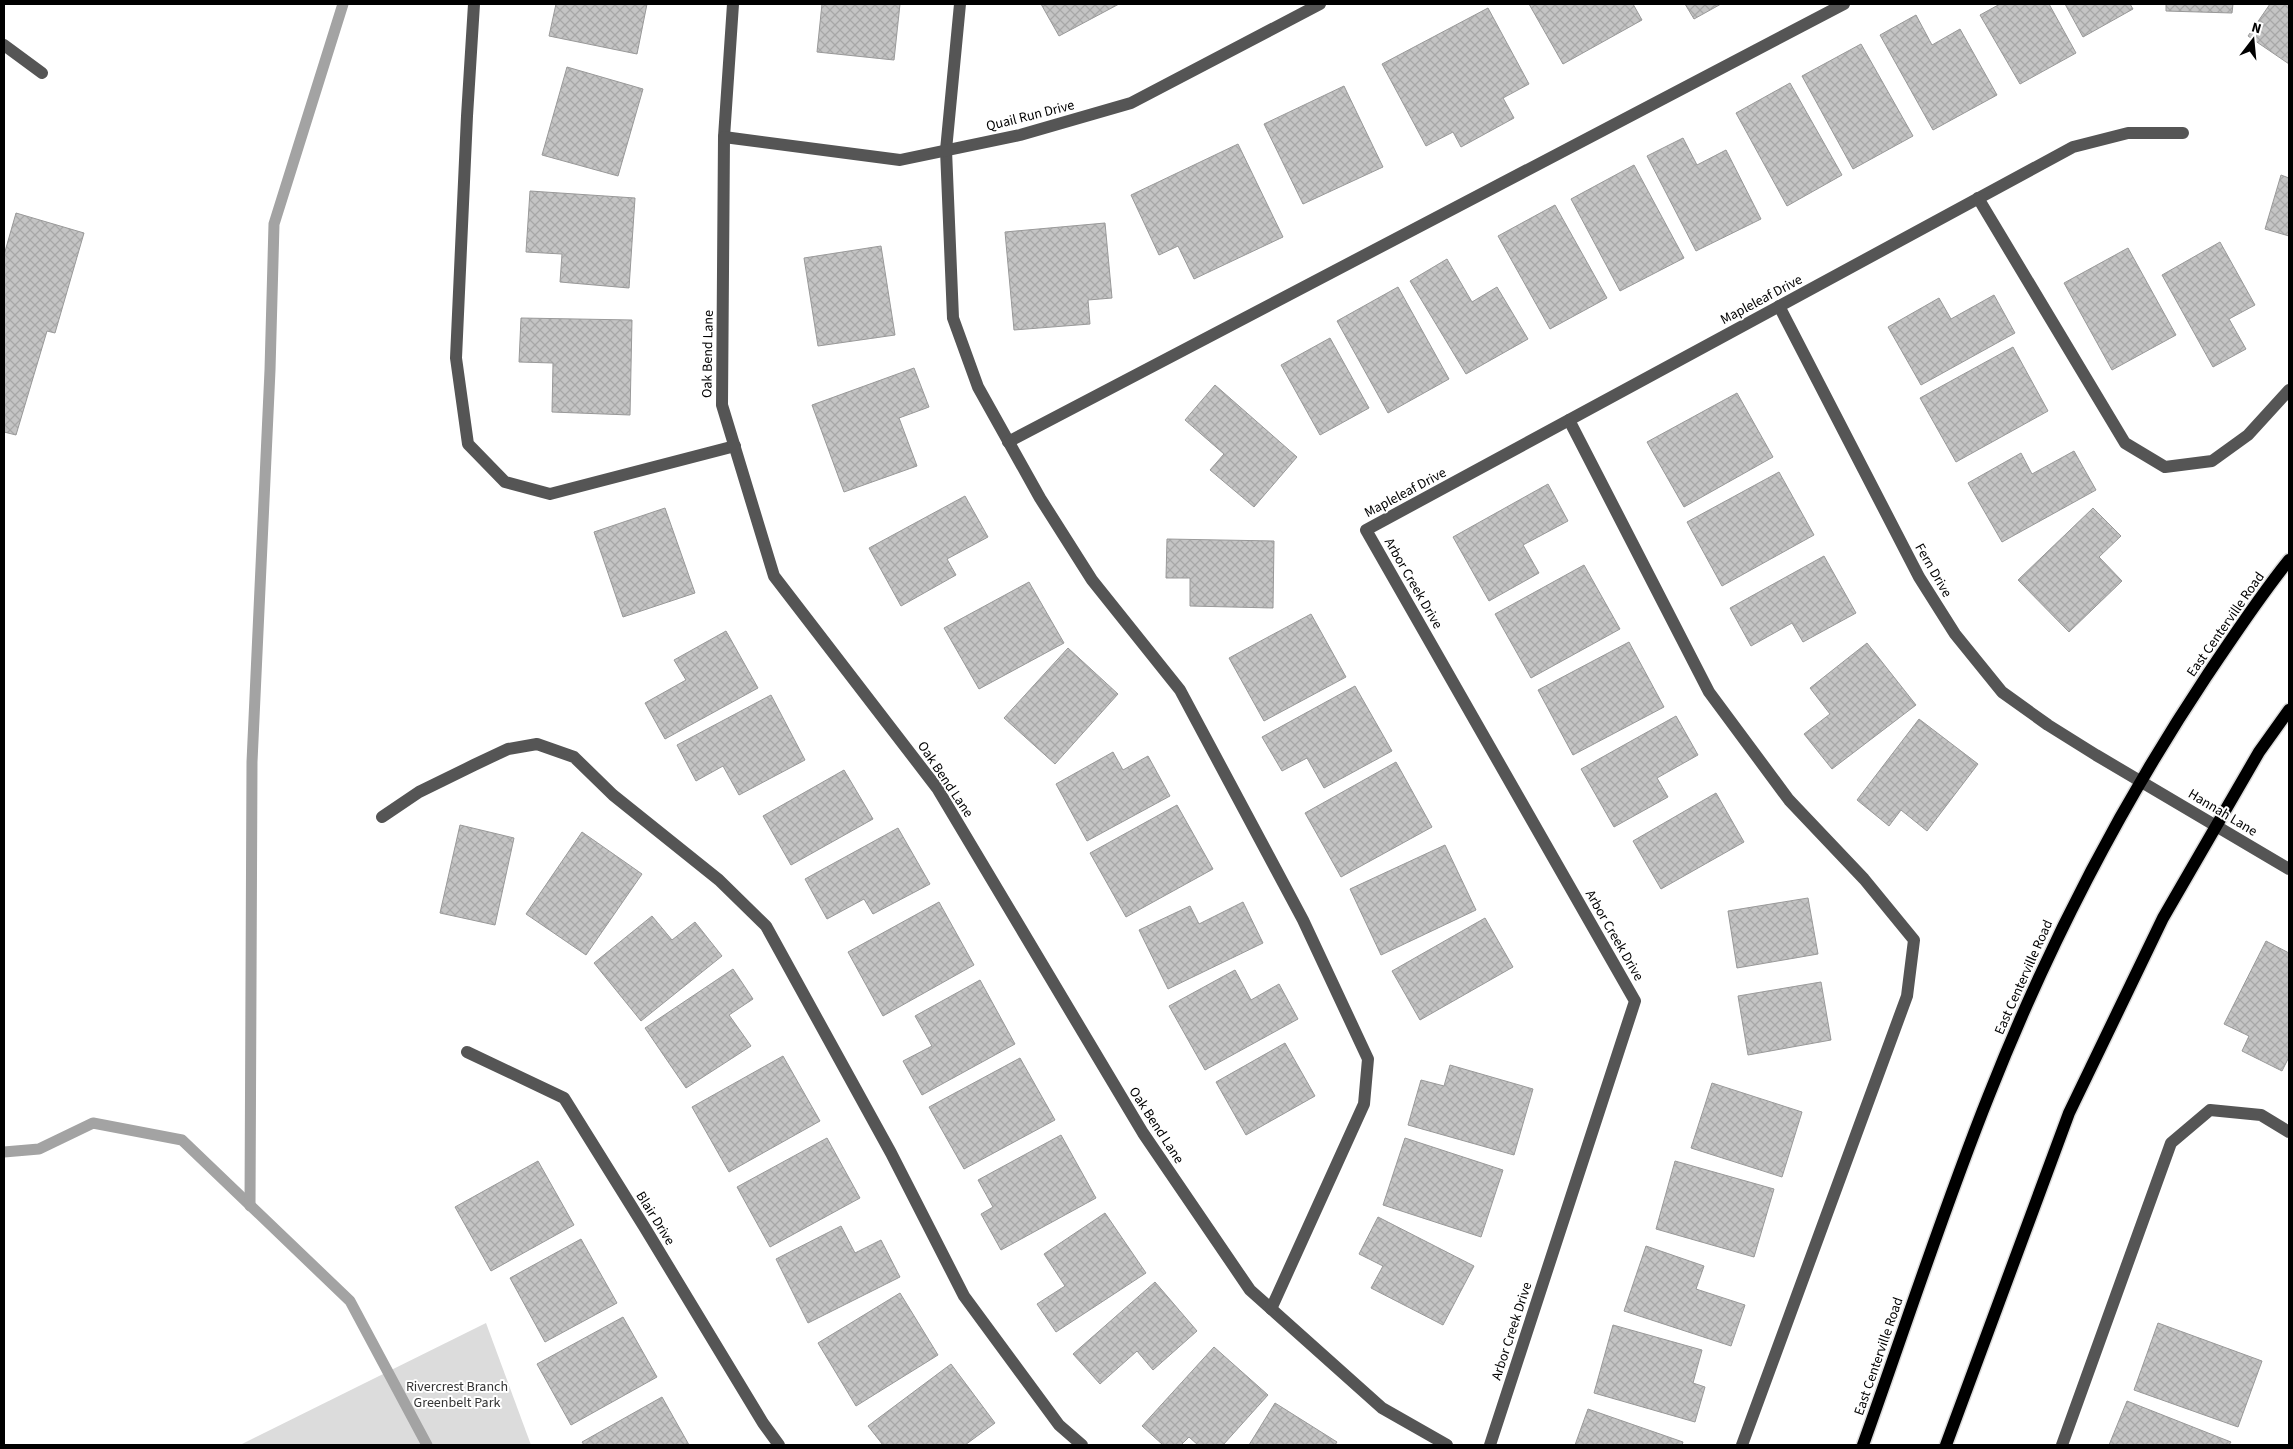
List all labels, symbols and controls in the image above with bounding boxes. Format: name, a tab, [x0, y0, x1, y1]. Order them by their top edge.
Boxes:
north arrow	[2228, 15, 2278, 65]
text: N	[2249, 18, 2264, 39]
street label: Quail Run Drive	[984, 95, 1076, 137]
street label: Mapleleaf Drive	[1717, 270, 1806, 330]
street label: Oak Bend Lane	[697, 310, 719, 398]
street label: Mapleleaf Drive	[1361, 463, 1450, 523]
street label: Arbor Creek Drive	[1379, 534, 1447, 633]
street label: Fern Drive	[1910, 540, 1957, 601]
street label: East Centerville Road	[2182, 568, 2270, 681]
street label: Oak Bend Lane	[912, 738, 978, 822]
street label: Hannah Lane	[2184, 784, 2261, 841]
street label: Arbor Creek Drive	[1580, 886, 1648, 985]
street label: East Centerville Road	[1990, 917, 2058, 1038]
street label: Oak Bend Lane	[1124, 1083, 1189, 1168]
street label: Blair Drive	[631, 1188, 680, 1249]
street label: Arbor Creek Drive	[1487, 1280, 1537, 1383]
street label: East Centerville Road	[1849, 1295, 1909, 1418]
park label: Rivercrest Branch Greenbelt Park	[406, 1377, 508, 1413]

